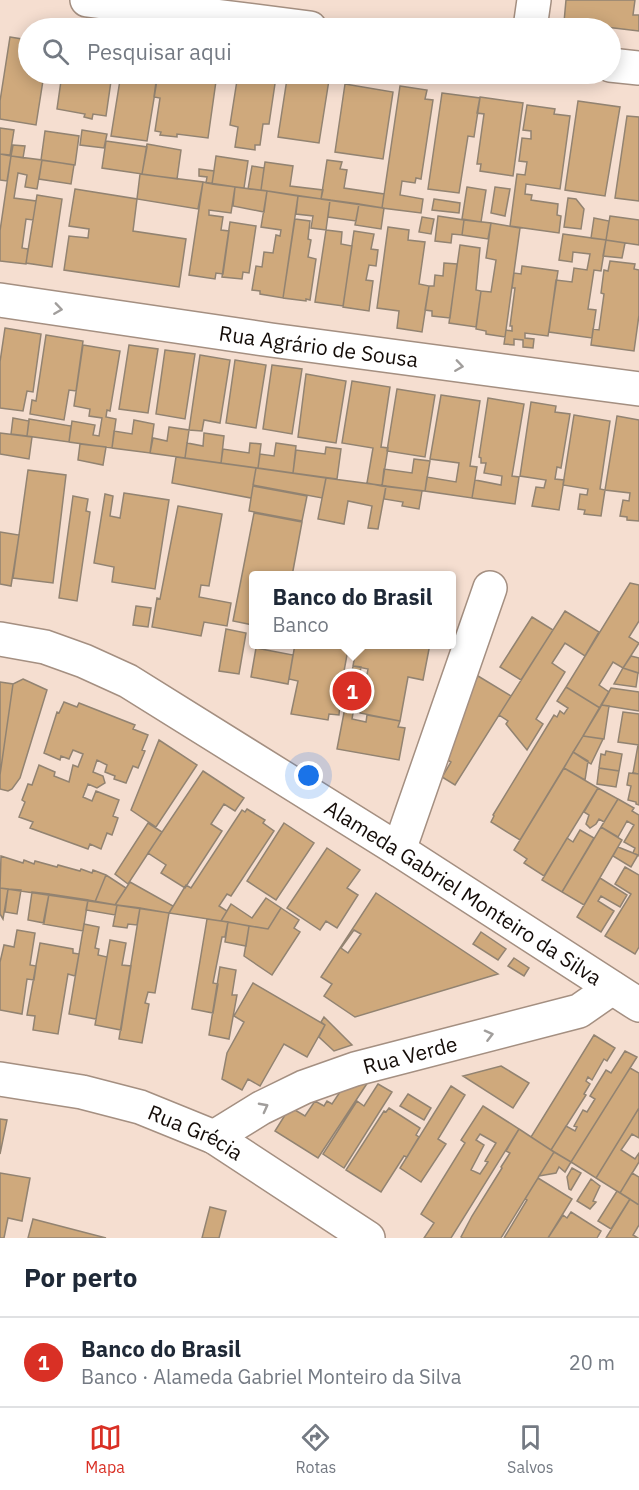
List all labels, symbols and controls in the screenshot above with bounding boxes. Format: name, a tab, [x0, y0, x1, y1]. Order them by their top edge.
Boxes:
search box	[18, 18, 621, 84]
icon: search	[39, 35, 72, 68]
text: Pesquisar aqui	[87, 37, 232, 66]
one-way arrow	[53, 303, 62, 315]
street label: Rua Agrário de Sousa	[217, 319, 420, 373]
one-way arrow	[454, 359, 463, 371]
popup	[249, 571, 456, 649]
text: Banco do Brasil	[273, 582, 432, 611]
text: Banco	[273, 611, 329, 638]
pin: 1	[332, 668, 372, 714]
your location	[294, 761, 323, 790]
street label: Alameda Gabriel Monteiro da Silva	[320, 793, 607, 991]
street label: Rua Verde	[360, 1029, 460, 1080]
one-way arrow	[484, 1029, 494, 1042]
street label: Rua Grécia	[144, 1098, 249, 1166]
one-way arrow	[258, 1103, 268, 1114]
text: Por perto	[24, 1260, 137, 1294]
text: Banco do Brasil	[81, 1334, 241, 1363]
text: 1	[38, 1349, 50, 1376]
text: 20 m	[569, 1349, 615, 1376]
text: Banco · Alameda Gabriel Monteiro da Silva	[81, 1363, 461, 1390]
tab: Mapa	[85, 1421, 125, 1477]
tab: Rotas	[295, 1421, 336, 1477]
tab: Salvos	[507, 1421, 554, 1477]

